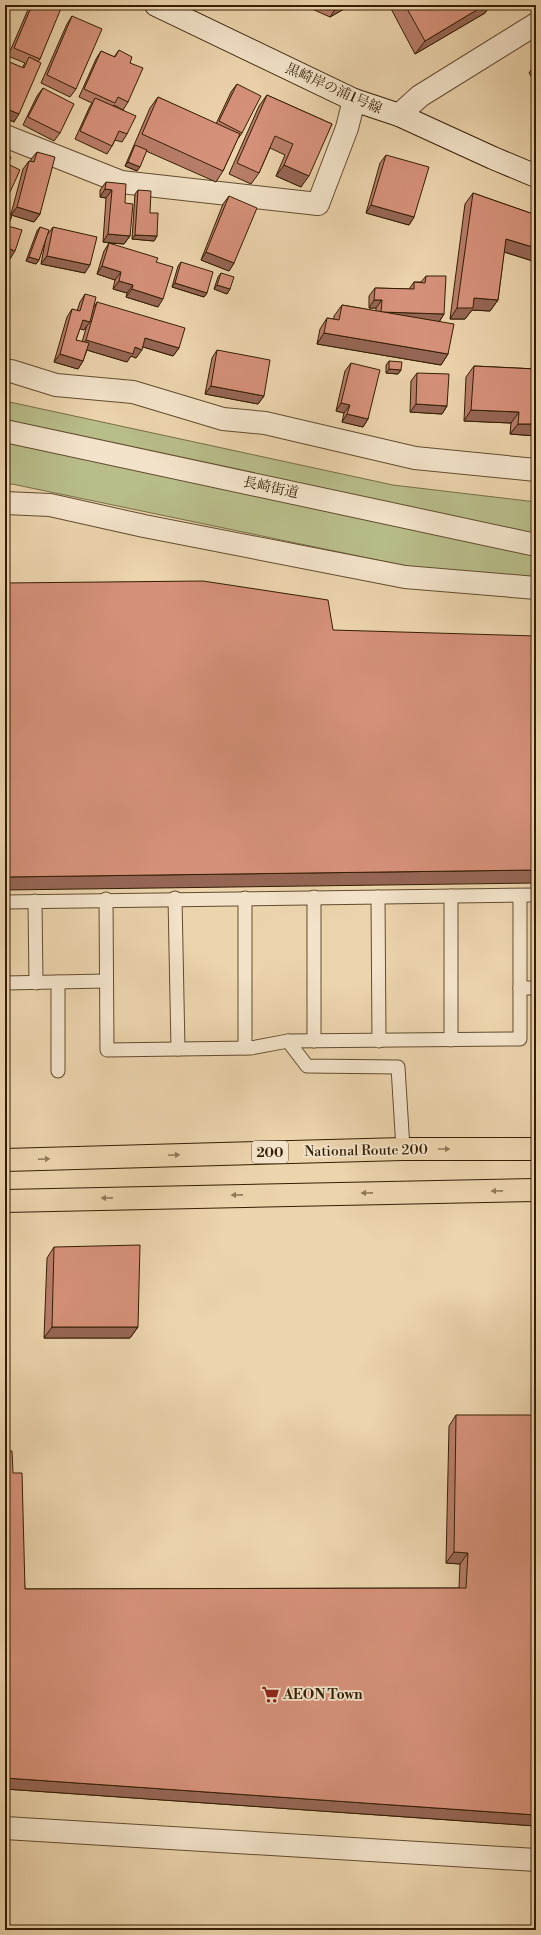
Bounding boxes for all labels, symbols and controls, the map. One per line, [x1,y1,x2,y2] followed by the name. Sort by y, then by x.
[282,60,385,118] street label: 黒崎岸の浦1号線
[242,473,300,503] street label: 長崎街道
[252,1141,288,1163] road number: 200
[304,1141,428,1161] street label: National Route 200
[438,1146,451,1152] one-way arrow
[168,1152,181,1158] one-way arrow
[38,1156,51,1162] one-way arrow
[491,1187,503,1194] one-way arrow
[361,1189,373,1196] one-way arrow
[231,1192,243,1199] one-way arrow
[100,1195,113,1201] one-way arrow
[260,1684,280,1704] supermarket icon: AEON Town
[282,1686,363,1704] place label: AEON Town

